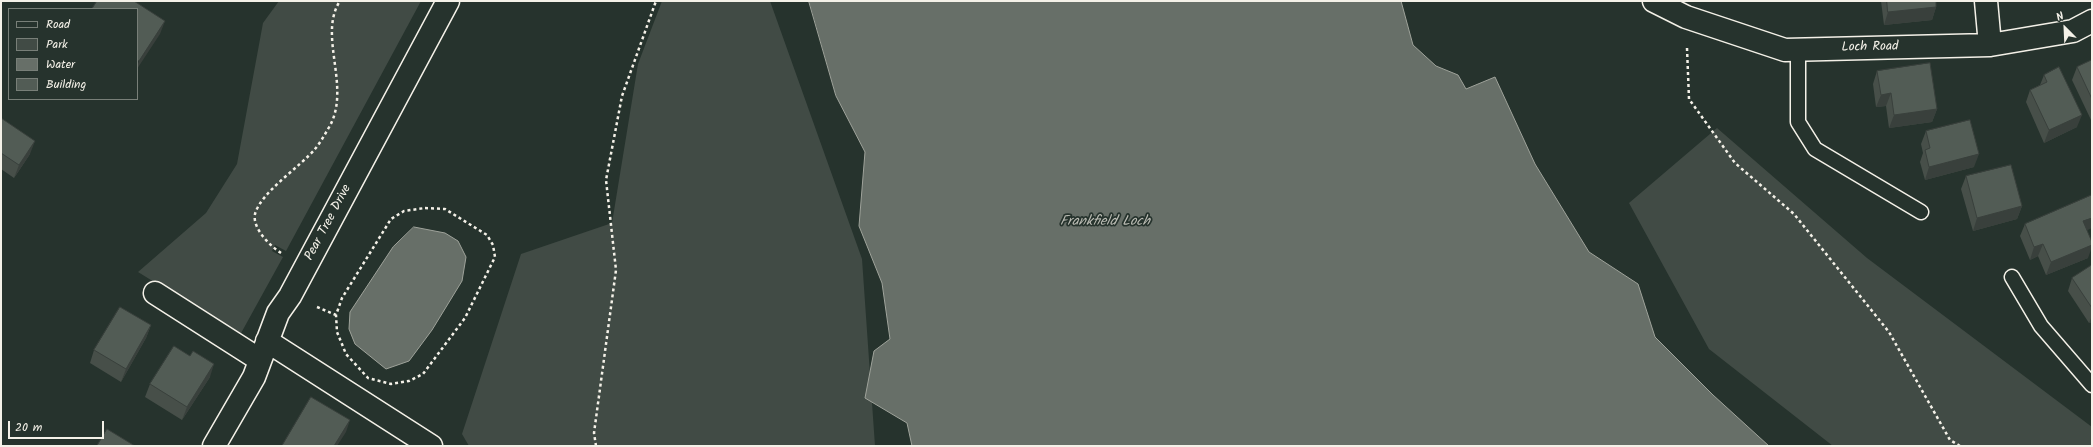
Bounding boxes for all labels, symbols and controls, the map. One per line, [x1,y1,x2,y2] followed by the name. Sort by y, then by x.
[2053,7,2067,27] text: N
[8,8,138,100] legend
[2045,8,2085,48] north arrow
[46,15,70,34] text: Road
[46,35,68,54] text: Park
[1841,40,1899,56] street label: Loch Road
[46,55,75,74] text: Water
[46,75,86,94] text: Building
[302,182,356,264] street label: Pear Tree Drive
[1060,215,1150,231] water label: Frankfield Loch
[10,413,106,439] scale bar
[15,418,42,437] text: 20 m

